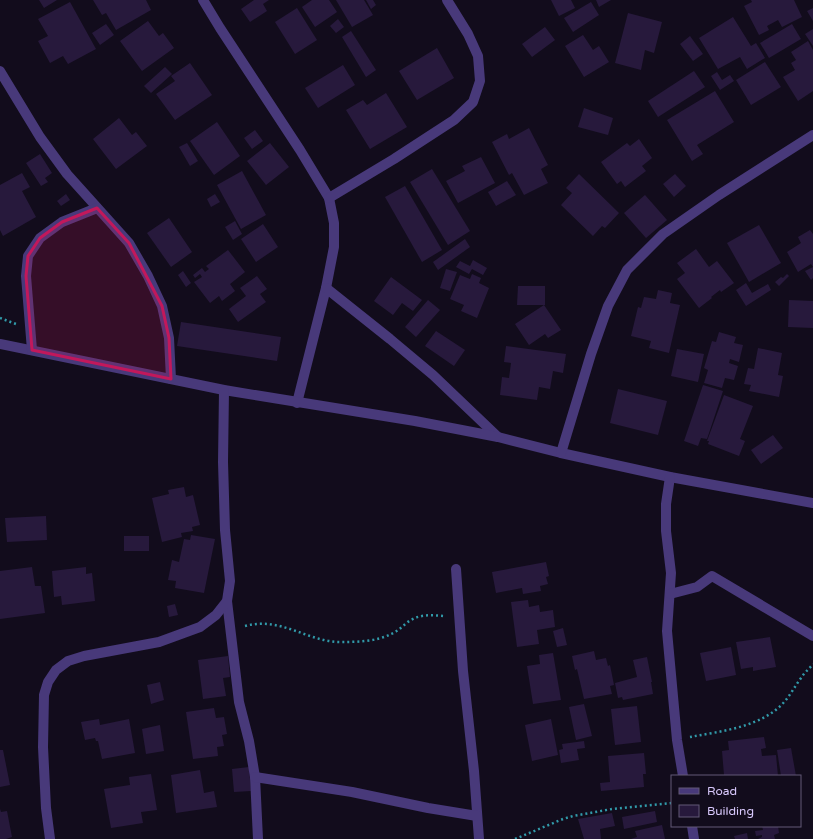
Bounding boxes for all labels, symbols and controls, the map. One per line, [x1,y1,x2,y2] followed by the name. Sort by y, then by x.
[671,775,801,827] legend
[707,784,737,798] text: Road
[707,804,754,818] text: Building

